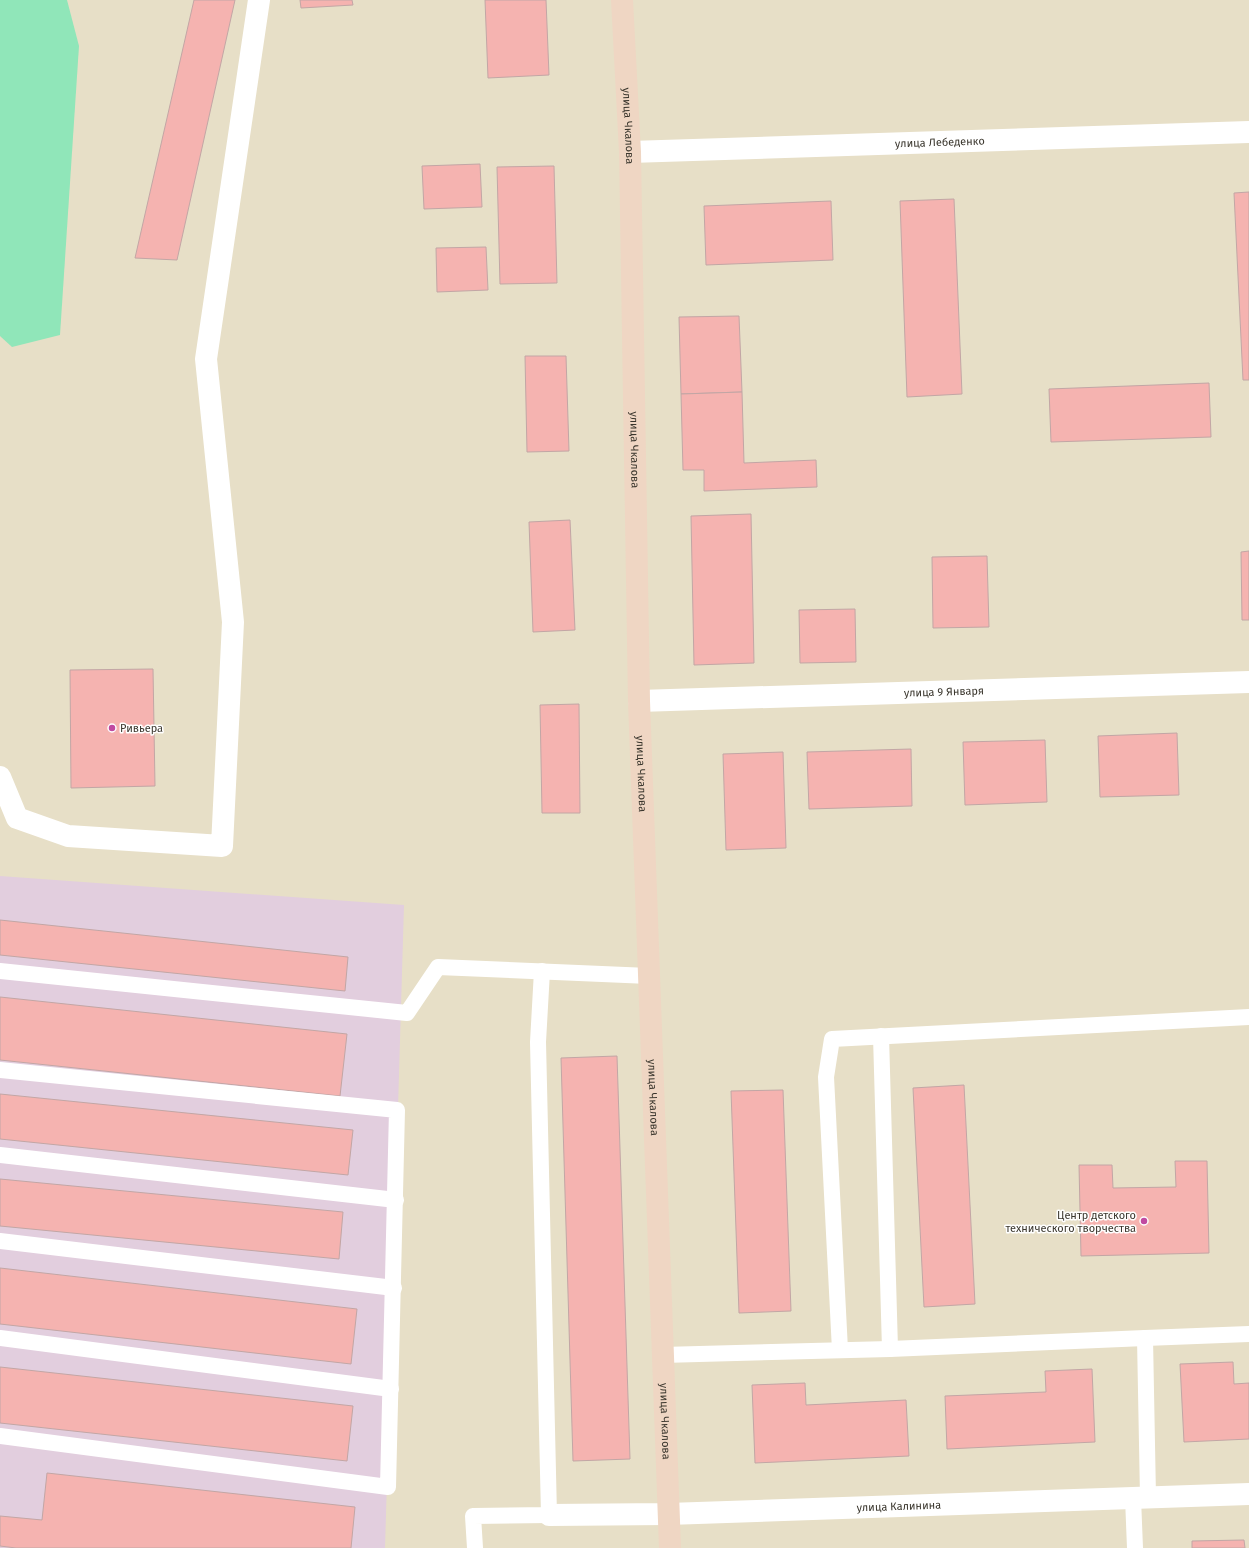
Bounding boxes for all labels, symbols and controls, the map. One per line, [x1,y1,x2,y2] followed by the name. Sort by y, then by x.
[620,87,637,164] street label: улица Чкалова
[895,134,985,150] street label: улица Лебеденко
[628,411,642,488] street label: улица Чкалова
[904,684,984,699] street label: улица 9 Января
[120,722,163,735] place label: Ривьера
[107,723,117,733] marker: Ривьера
[634,735,650,812] street label: улица Чкалова
[646,1059,661,1136] street label: улица Чкалова
[1005,1209,1136,1235] place label: Центр детского технического творчества
[1139,1216,1149,1226] marker: Центр детского технического творчества
[657,1383,673,1460] street label: улица Чкалова
[856,1498,941,1514] street label: улица Калинина

